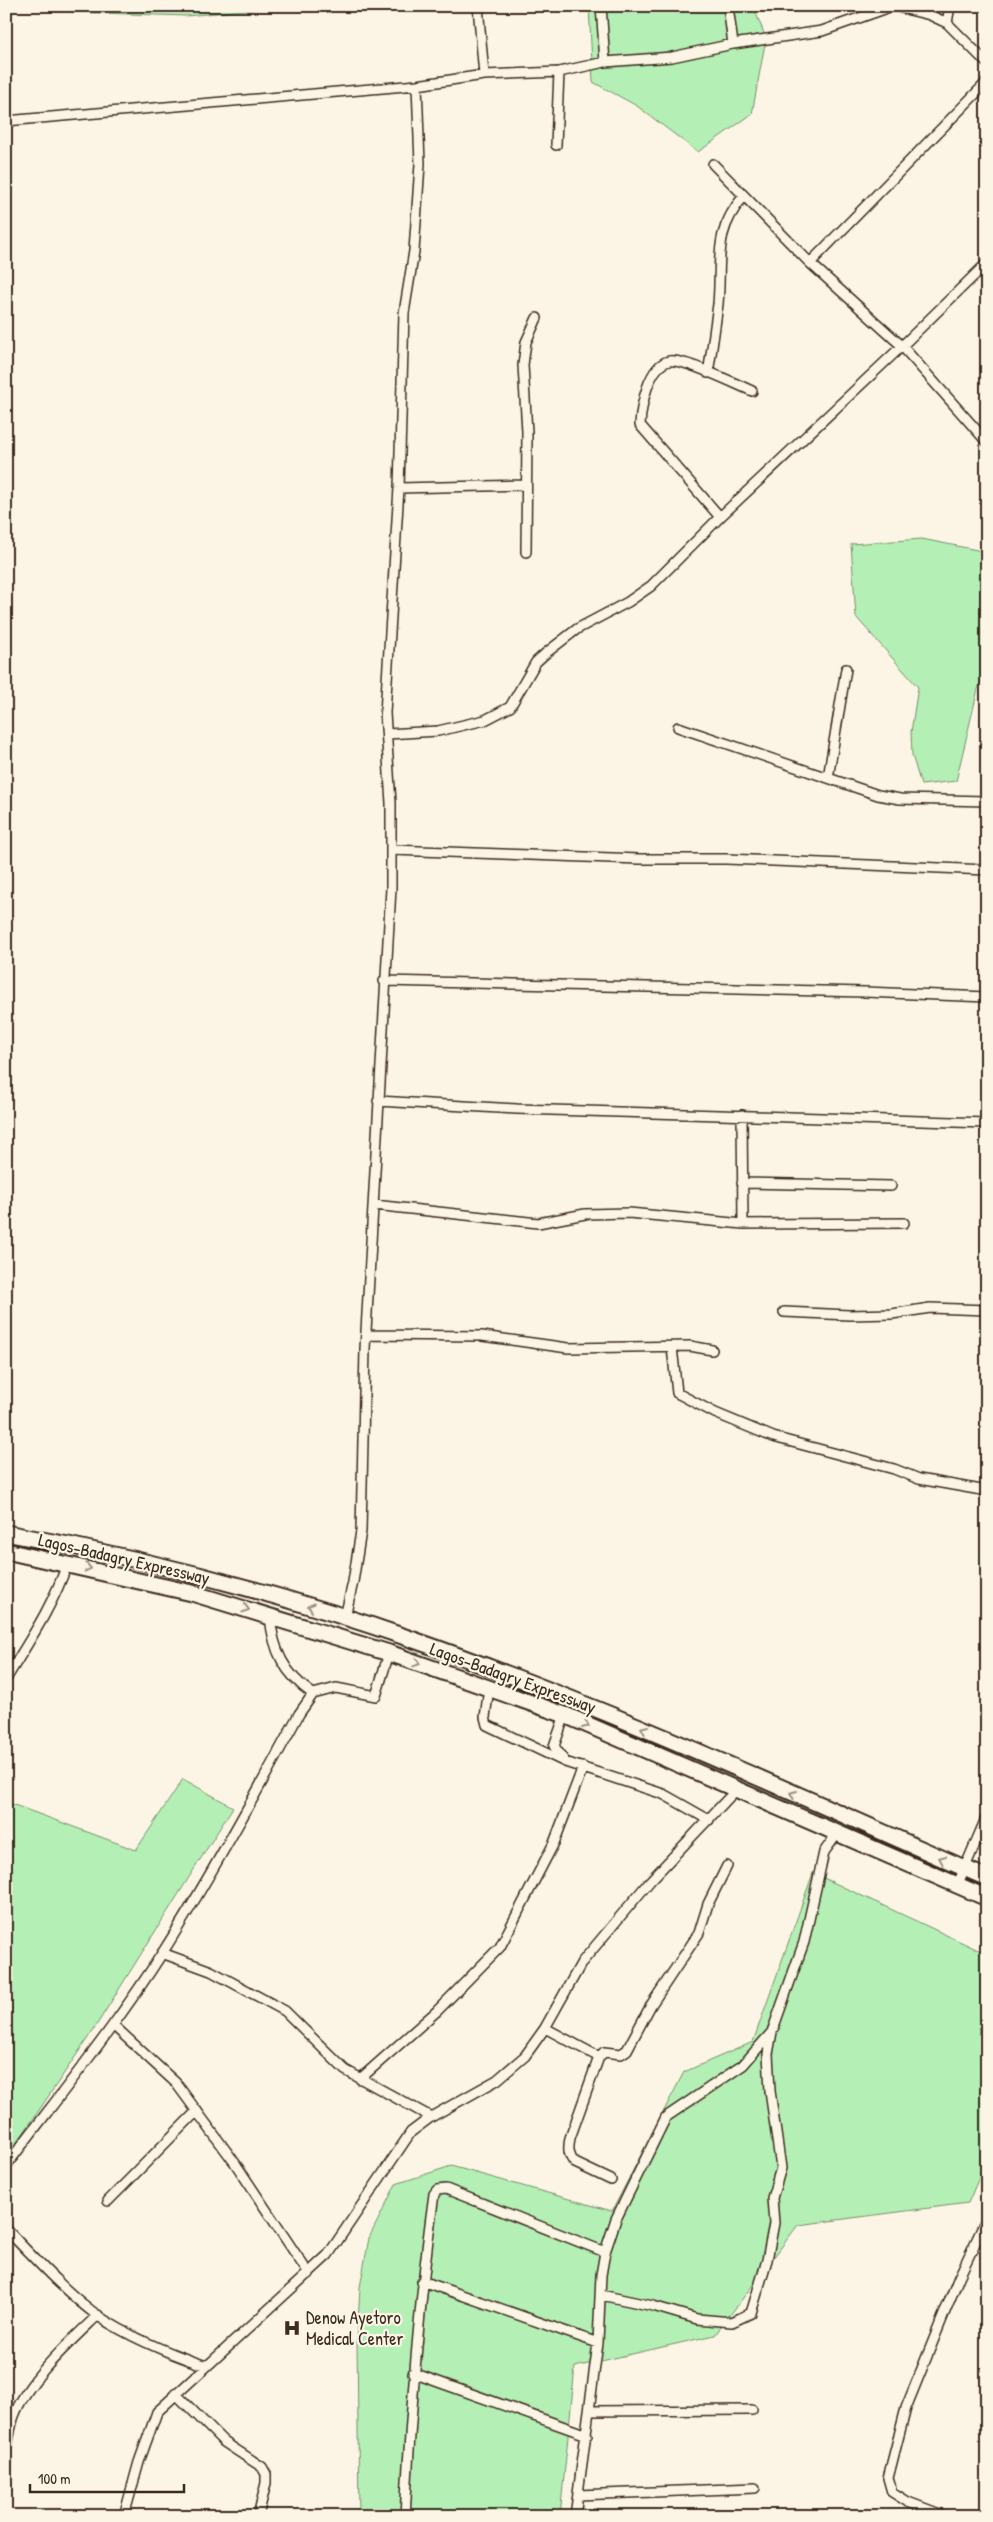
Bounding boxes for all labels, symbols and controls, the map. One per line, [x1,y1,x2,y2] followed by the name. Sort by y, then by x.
[36,1527,212,1590] street label: Lagos-Badagry Expressway
[84,1562,93,1573] one-way arrow
[307,1602,316,1612] one-way arrow
[241,1603,249,1613] one-way arrow
[427,1636,600,1719] street label: Lagos-Badagry Expressway
[413,1657,421,1667] one-way arrow
[581,1718,590,1729] one-way arrow
[640,1725,649,1736] one-way arrow
[789,1789,798,1800] one-way arrow
[938,1854,947,1865] one-way arrow
[306,2305,403,2351] place label: Denow Ayetoro Medical Center
[282,2318,302,2338] hospital icon: Denow Ayetoro Medical Center
[30,2462,184,2494] scale bar
[38,2468,71,2489] text: 100 m

